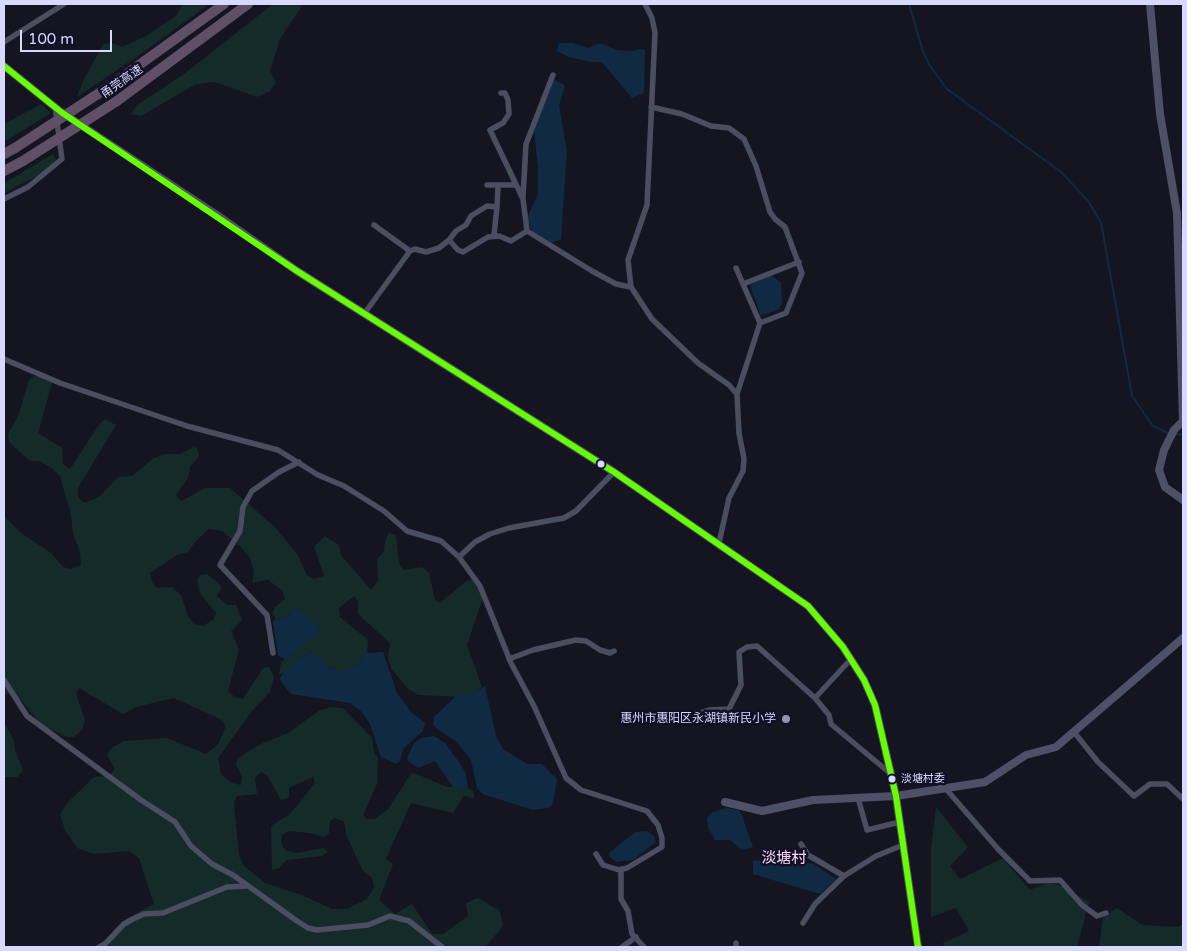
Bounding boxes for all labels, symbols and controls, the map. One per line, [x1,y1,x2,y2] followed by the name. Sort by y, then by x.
[22,20,115,52] scale bar
[28,30,74,48] text: 100 m
[98,62,146,102] street label: 甬莞高速
[596,459,606,469] unlabelled marker
[620,712,776,726] place label: 惠州市惠阳区永湖镇新民小学
[780,713,792,725] marker: 惠州市惠阳区永湖镇新民小学
[901,772,945,786] place label: 淡塘村委
[887,774,897,784] marker: 淡塘村委
[762,850,806,868] district label: 淡塘村

